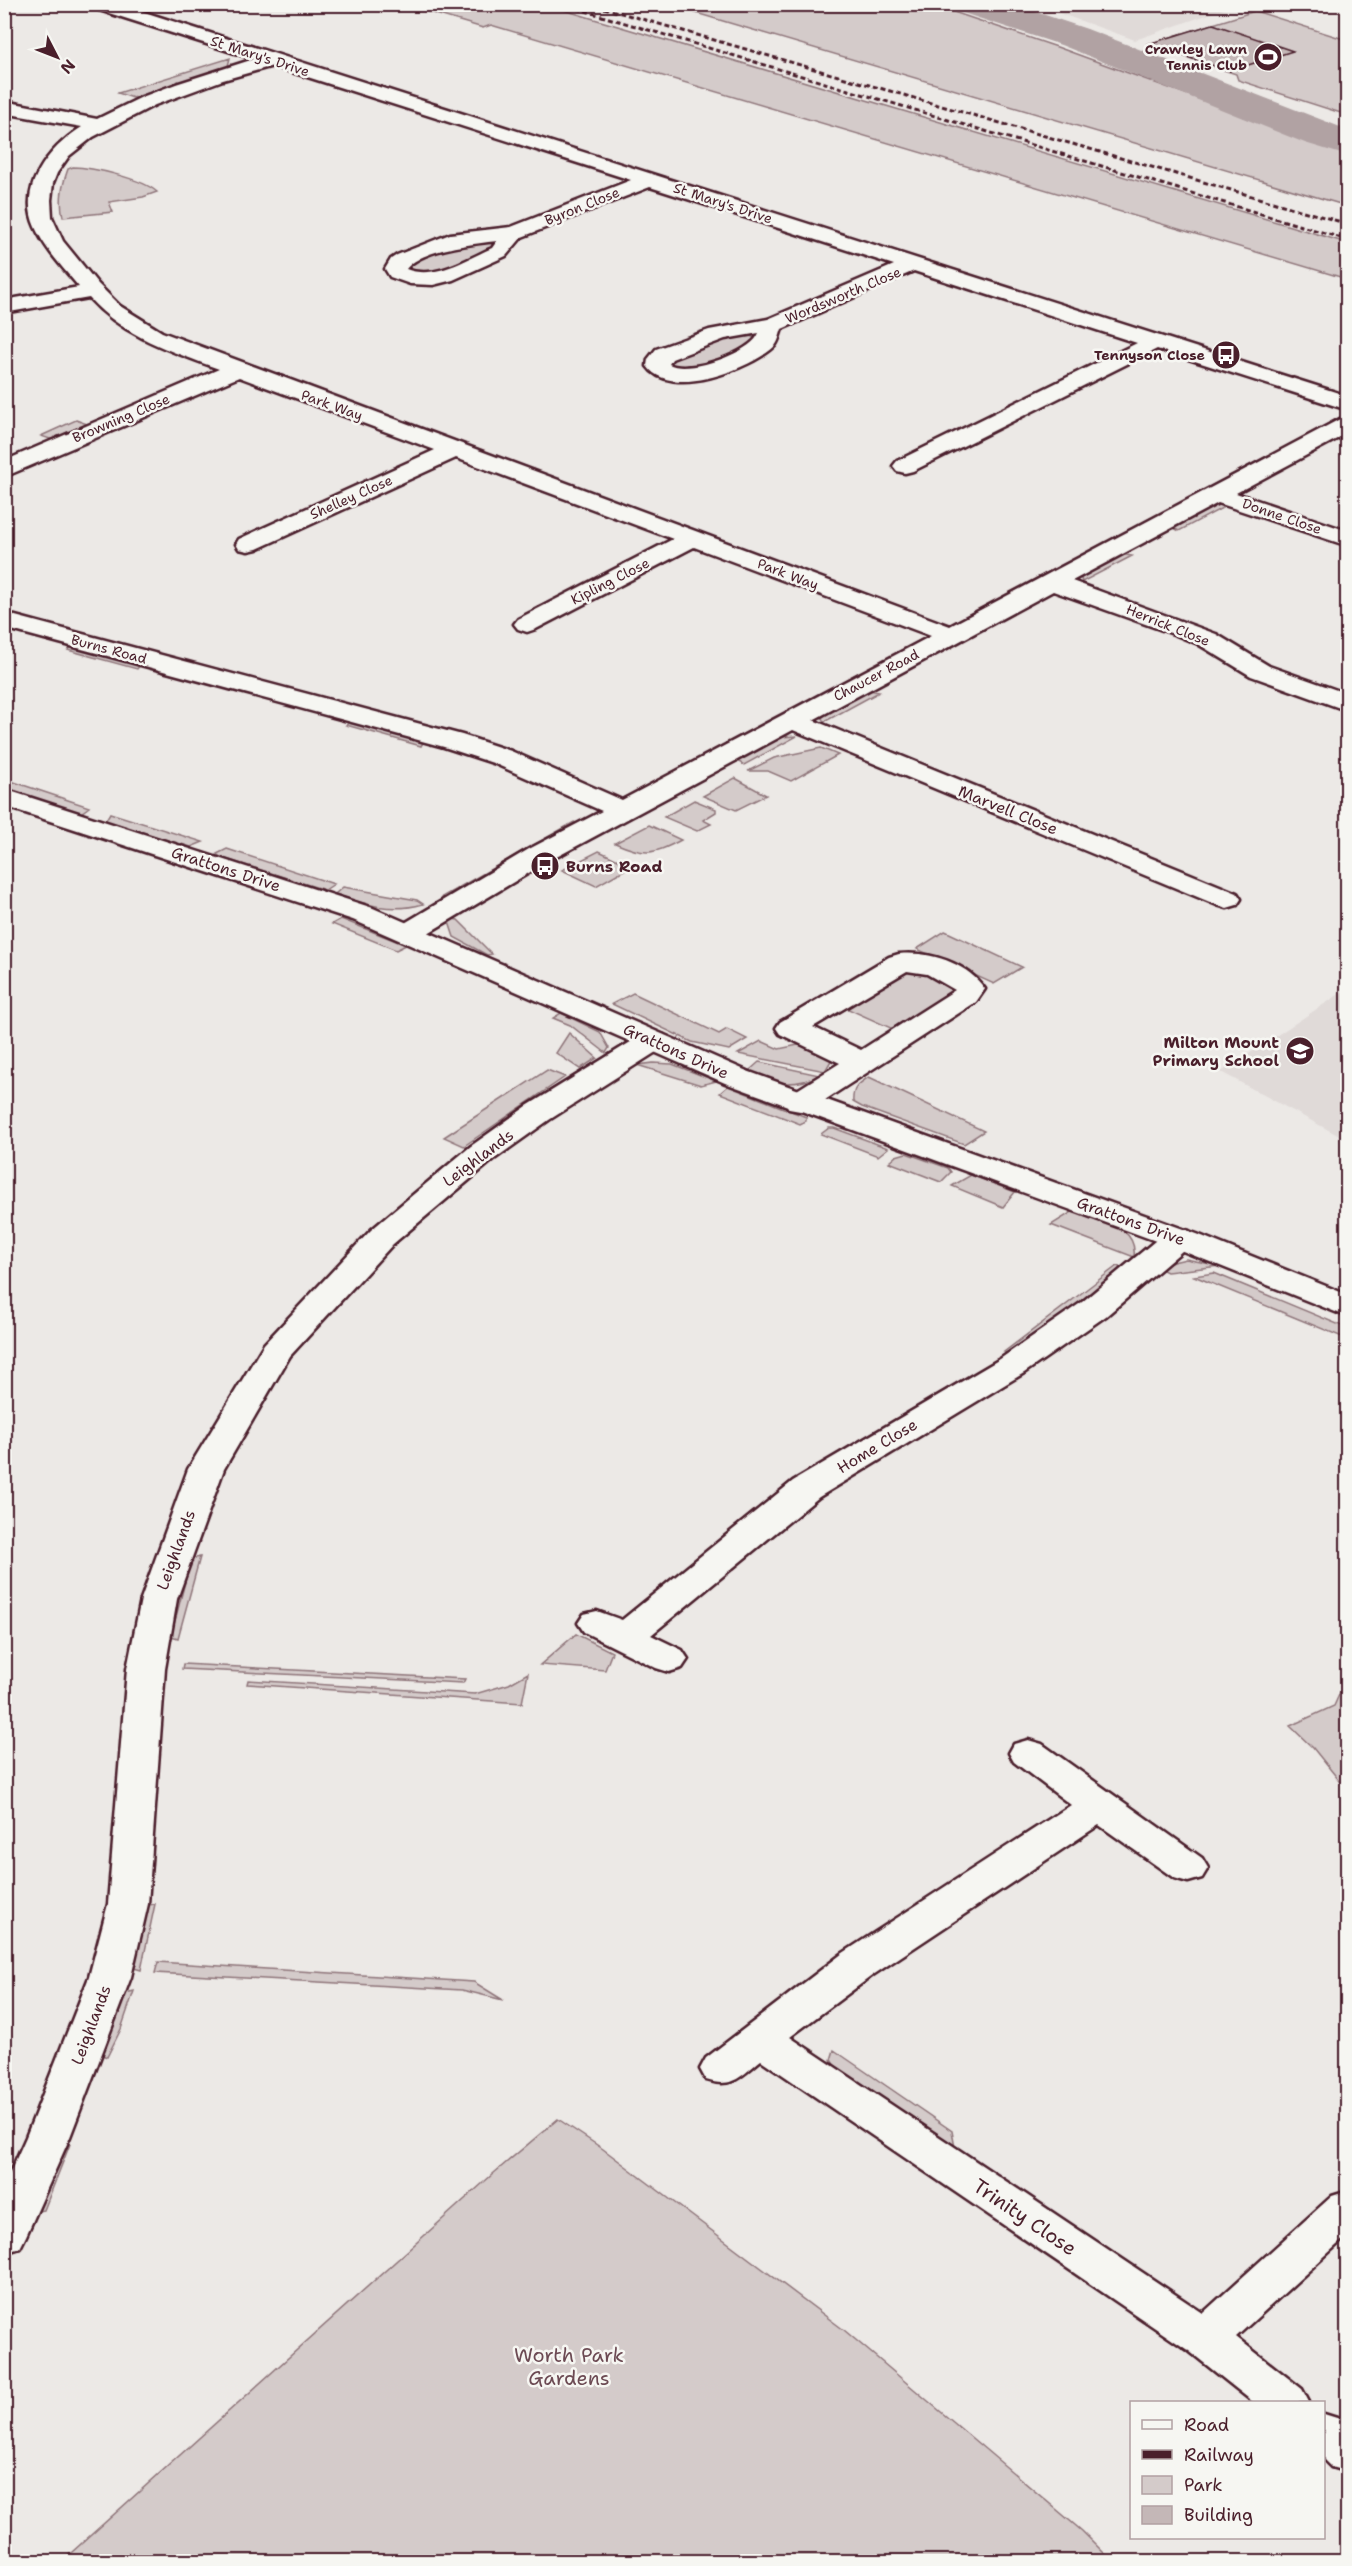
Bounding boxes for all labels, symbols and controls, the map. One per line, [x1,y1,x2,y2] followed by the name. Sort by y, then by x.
[27,27,87,87] north arrow
[208,32,312,80] street label: St Mary's Drive
[1145,40,1247,74] place label: Crawley Lawn Tennis Club
[1252,41,1284,73] sports icon: Crawley Lawn Tennis Club
[56,55,80,78] text: N
[671,179,775,227] street label: St Mary's Drive
[542,183,622,229] street label: Byron Close
[782,262,904,328] street label: Wordsworth Close
[1210,339,1242,371] bus stop icon: Tennyson Close
[1094,346,1205,364] place label: Tennyson Close
[299,386,365,424] street label: Park Way
[70,389,172,447] street label: Browning Close
[307,471,395,523] street label: Shelley Close
[1240,494,1324,538] street label: Donne Close
[568,553,652,608] street label: Kipling Close
[755,554,821,594] street label: Park Way
[1123,600,1213,650] street label: Herrick Close
[69,630,149,668] street label: Burns Road
[830,645,922,705] street label: Chaucer Road
[955,781,1061,839] street label: Marvell Close
[169,841,283,897] street label: Grattons Drive
[529,850,561,882] bus stop icon: Burns Road
[566,856,662,877] place label: Burns Road
[620,1018,732,1084] street label: Grattons Drive
[1152,1032,1279,1071] place label: Milton Mount Primary School
[1284,1035,1316,1067] school or university icon: Milton Mount Primary School
[438,1124,518,1192] street label: Leighlands
[1074,1192,1188,1250] street label: Grattons Drive
[833,1414,921,1478] street label: Home Close
[152,1507,200,1593] street label: Leighlands
[66,1982,116,2068] street label: Leighlands
[968,2173,1082,2261] street label: Trinity Close
[514,2342,624,2391] park label: Worth Park Gardens
[1130,2401,1325,2539] legend
[1184,2413,1229,2437] text: Road
[1184,2443,1254,2467] text: Railway
[1184,2473,1223,2497] text: Park
[1184,2503,1253,2527] text: Building

